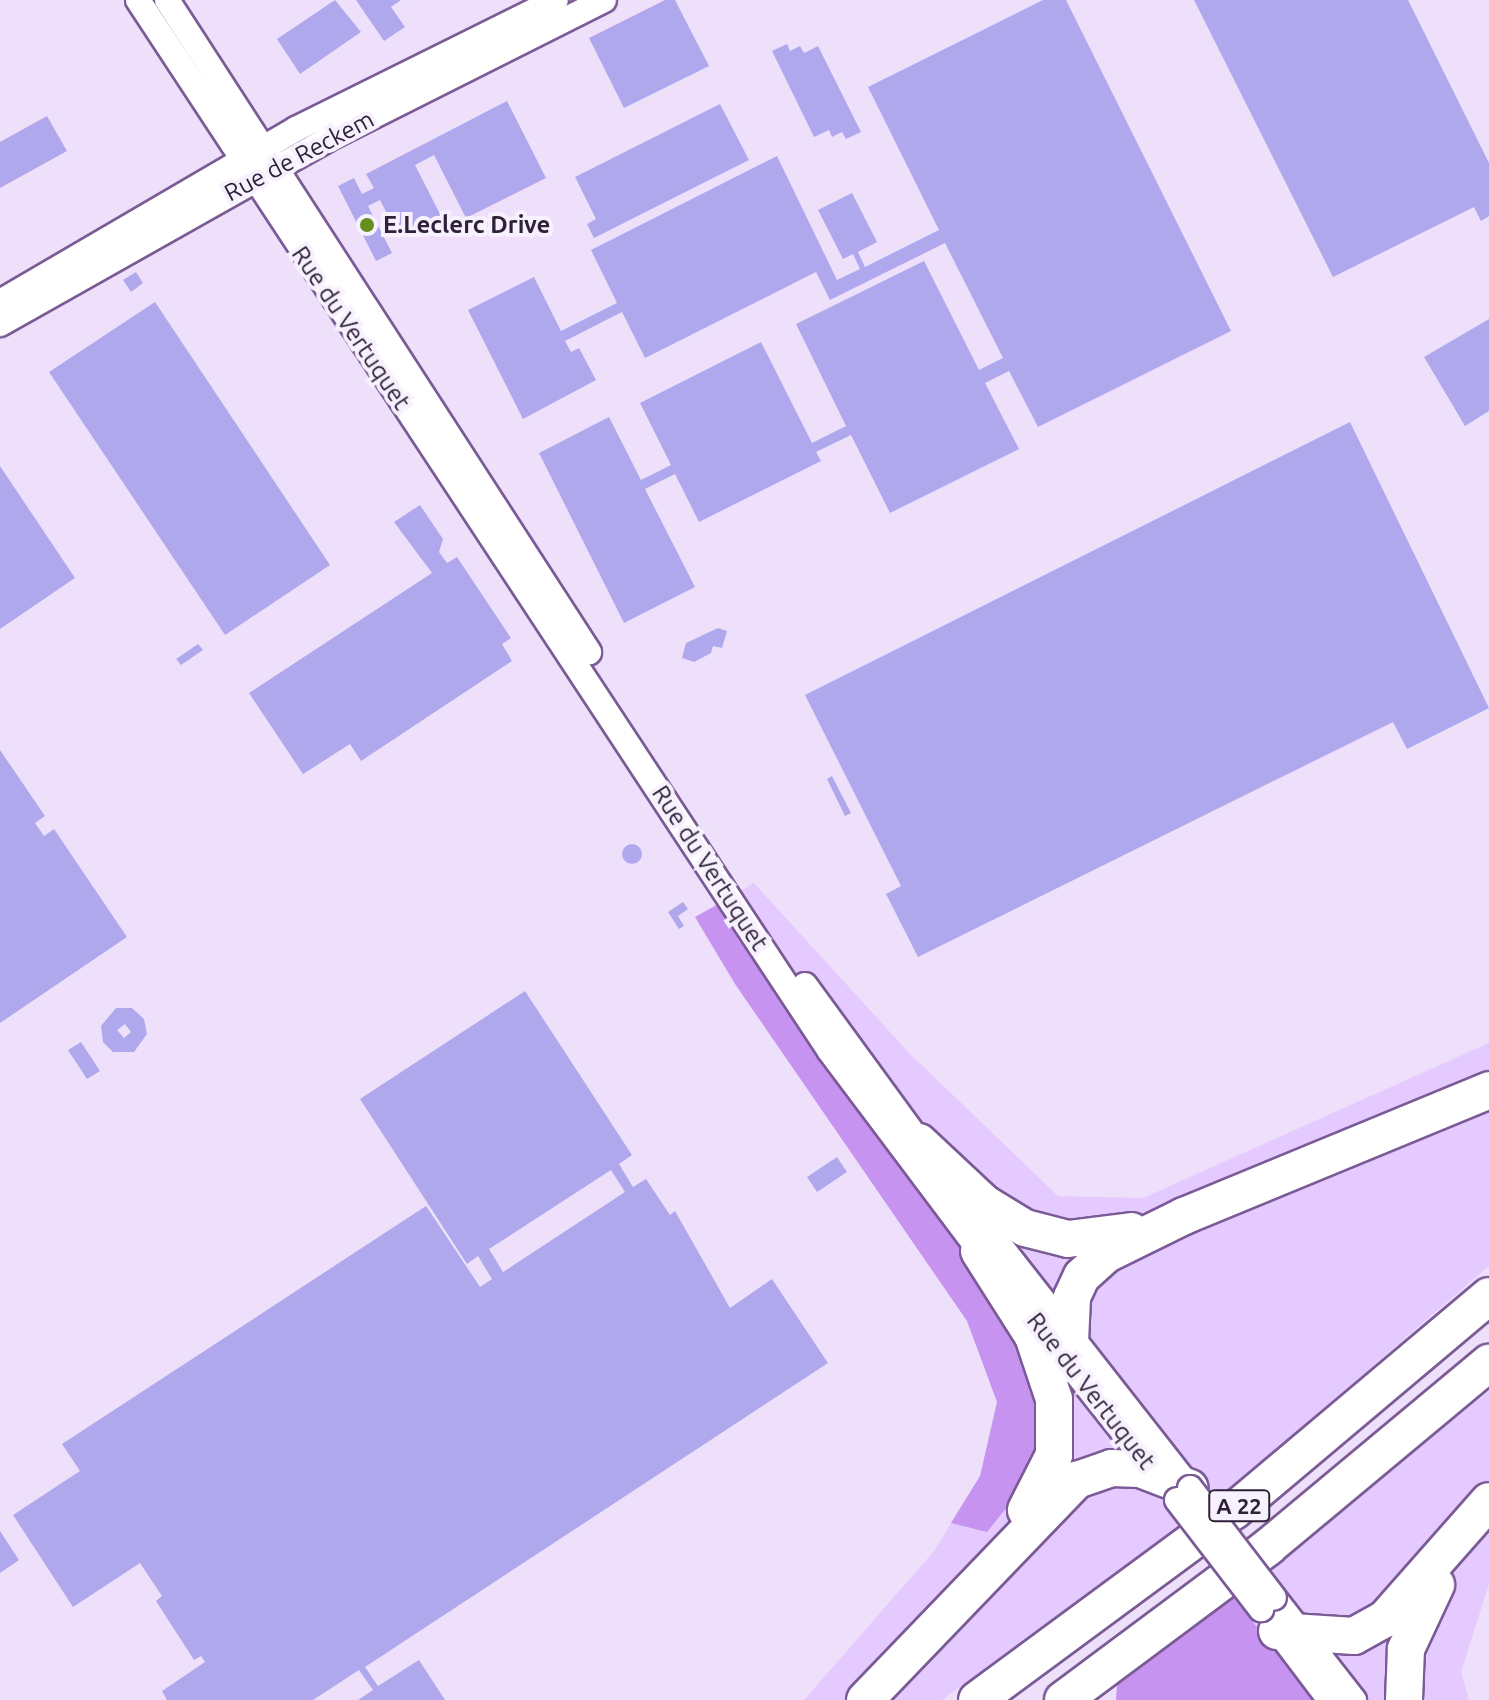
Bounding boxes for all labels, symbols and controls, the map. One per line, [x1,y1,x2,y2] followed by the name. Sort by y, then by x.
[219,105,379,207] street label: Rue de Reckem
[383,211,550,239] place label: E.Leclerc Drive
[358,216,376,234] marker: E.Leclerc Drive
[286,241,416,415] street label: Rue du Vertuquet
[646,780,774,956] street label: Rue du Vertuquet
[1021,1307,1161,1475] street label: Rue du Vertuquet
[1207,1488,1271,1524] road number: A 22

